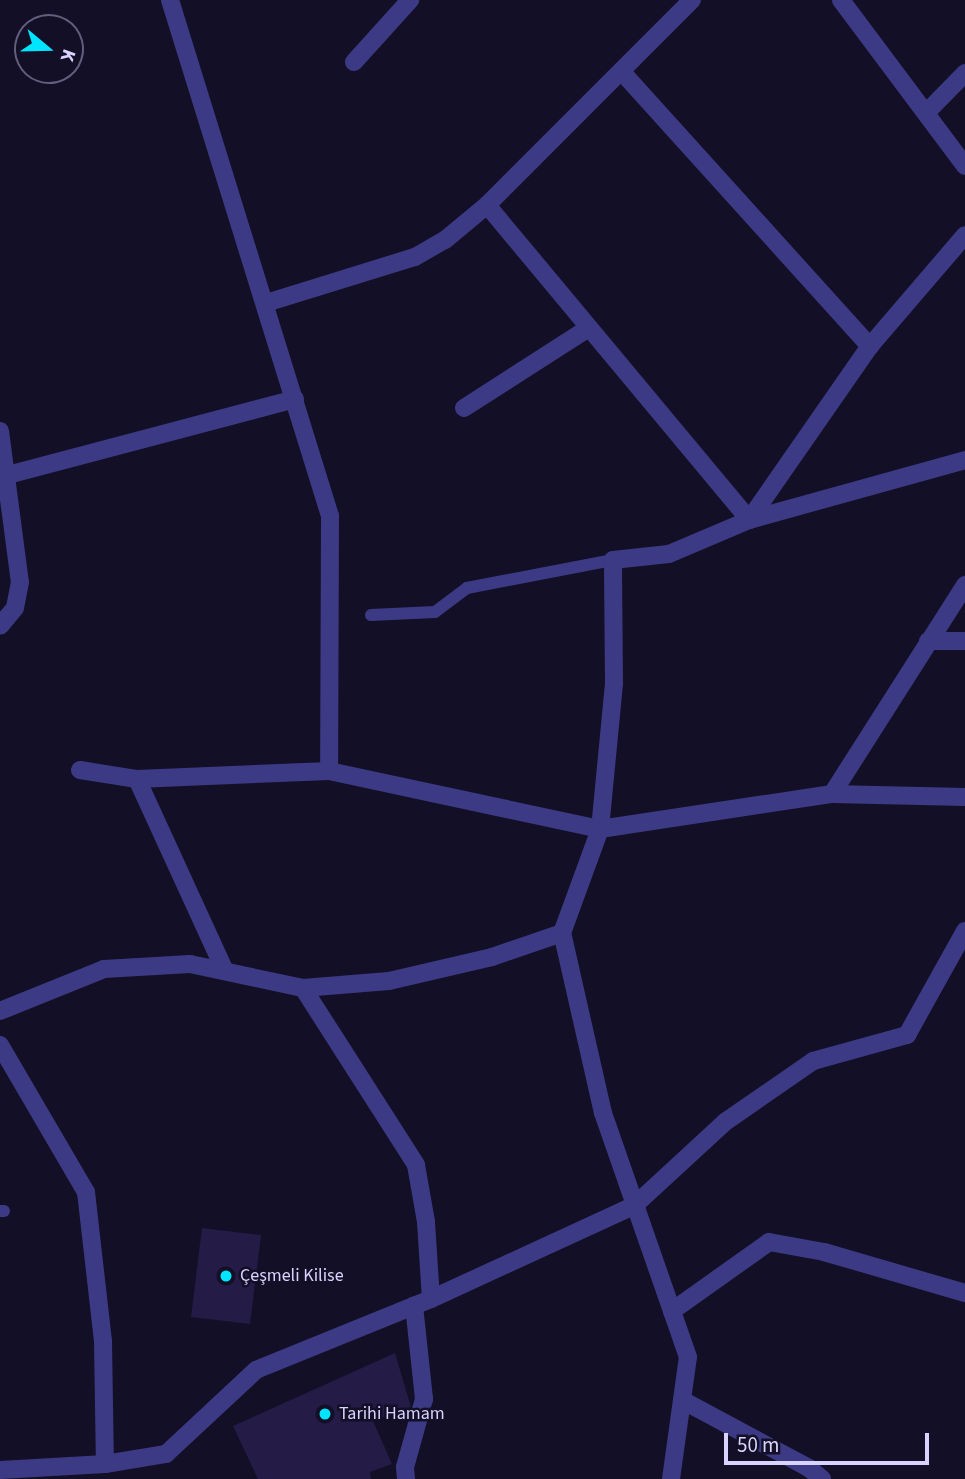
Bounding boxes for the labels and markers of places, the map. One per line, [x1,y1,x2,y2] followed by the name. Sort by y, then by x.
[240,1265,344,1287] place label: Çeşmeli Kilise
[218,1268,234,1284] marker: Çeşmeli Kilise
[339,1403,445,1425] place label: Tarihi Hamam
[317,1406,333,1422] marker: Tarihi Hamam

